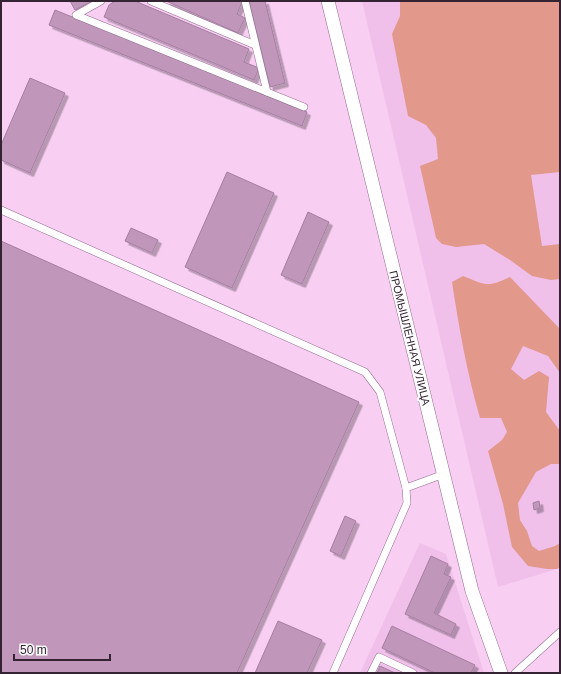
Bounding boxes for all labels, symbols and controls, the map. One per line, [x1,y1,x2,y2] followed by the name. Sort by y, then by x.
[387,269,433,407] street label: ПРОМЫШЛЕННАЯ УЛИЦА
[14,636,110,662] scale bar
[20,643,47,657] text: 50 m

